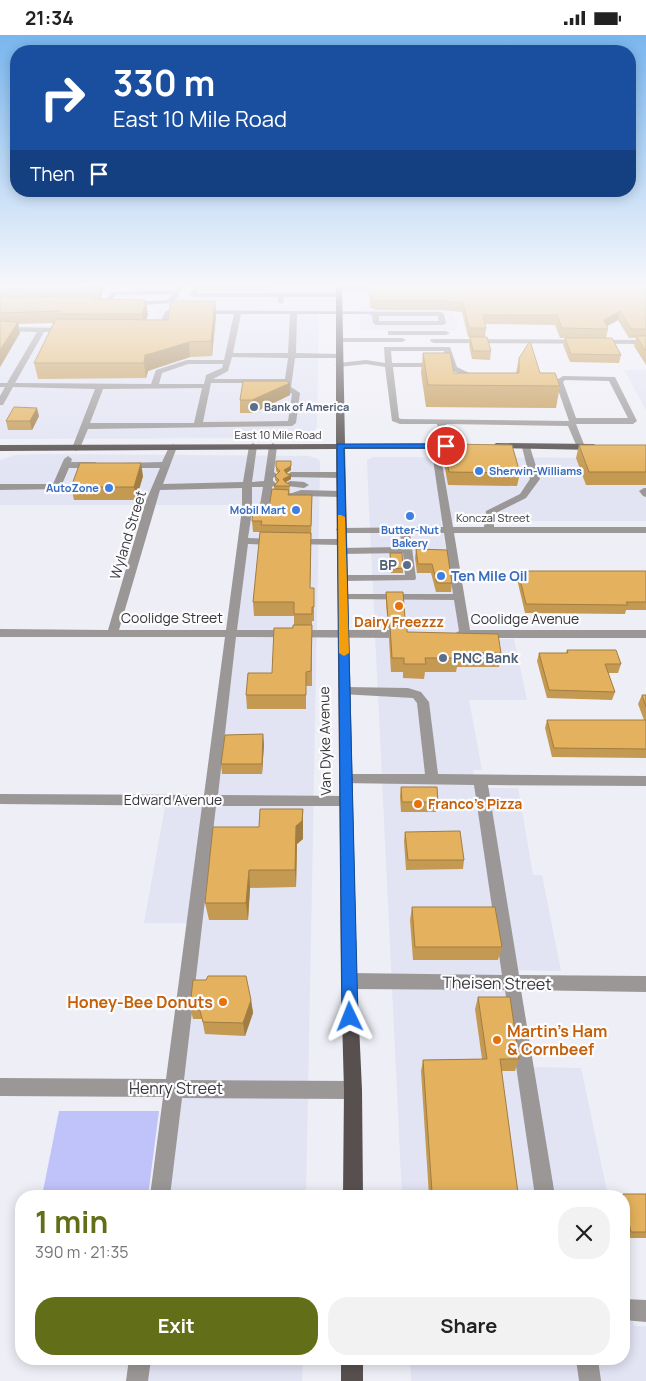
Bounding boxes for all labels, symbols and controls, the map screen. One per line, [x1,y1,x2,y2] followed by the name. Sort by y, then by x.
[25,5,74,31] text: 21:34
[113,59,215,107] text: 330 m
[30,65,95,130] icon: right
[113,104,287,134] text: East 10 Mile Road
[85,160,113,188] icon: arrive
[30,161,75,187] text: Then
[264,399,349,414] place label: Bank of America
[248,401,260,413] marker: Bank of America
[425,425,467,467] pin
[234,427,322,442] street label: East 10 Mile Road
[432,432,460,460] icon: arrive
[489,463,582,478] place label: Sherwin-Williams
[473,465,485,477] marker: Sherwin-Williams
[46,480,99,495] place label: AutoZone
[103,482,115,494] marker: AutoZone
[105,488,150,582] street label: Wyland Street
[230,502,286,517] place label: Mobil Mart
[290,504,302,516] marker: Mobil Mart
[404,510,416,522] marker: Butter-Nut Bakery
[456,510,530,525] street label: Konczal Street
[381,522,439,550] place label: Butter-Nut Bakery
[379,555,397,574] place label: BP
[401,559,413,571] marker: BP
[451,566,528,585] place label: Ten Mile Oil
[435,570,447,582] marker: Ten Mile Oil
[393,600,405,612] marker: Dairy Freezzz
[121,608,223,627] street label: Coolidge Street
[471,609,579,628] street label: Coolidge Avenue
[354,612,444,631] place label: Dairy Freezzz
[453,648,519,667] place label: PNC Bank
[437,652,449,664] marker: PNC Bank
[314,686,335,796] street label: Van Dyke Avenue
[124,790,222,809] street label: Edward Avenue
[428,794,522,813] place label: Franco's Pizza
[412,798,424,810] marker: Franco's Pizza
[442,971,552,995] street label: Theisen Street
[323,990,375,1042] position arrow
[67,991,213,1013] place label: Honey-Bee Donuts
[217,996,229,1008] marker: Honey-Bee Donuts
[507,1020,607,1060] place label: Martin's Ham & Cornbeef
[491,1034,503,1046] marker: Martin's Ham & Cornbeef
[129,1077,223,1099] street label: Henry Street
[35,1201,108,1242] text: 1 min
[558,1207,610,1259] button: close
[35,1241,129,1263] text: 390 m · 21:35
[35,1297,318,1355] button: Exit
[328,1297,610,1355] button: Share

